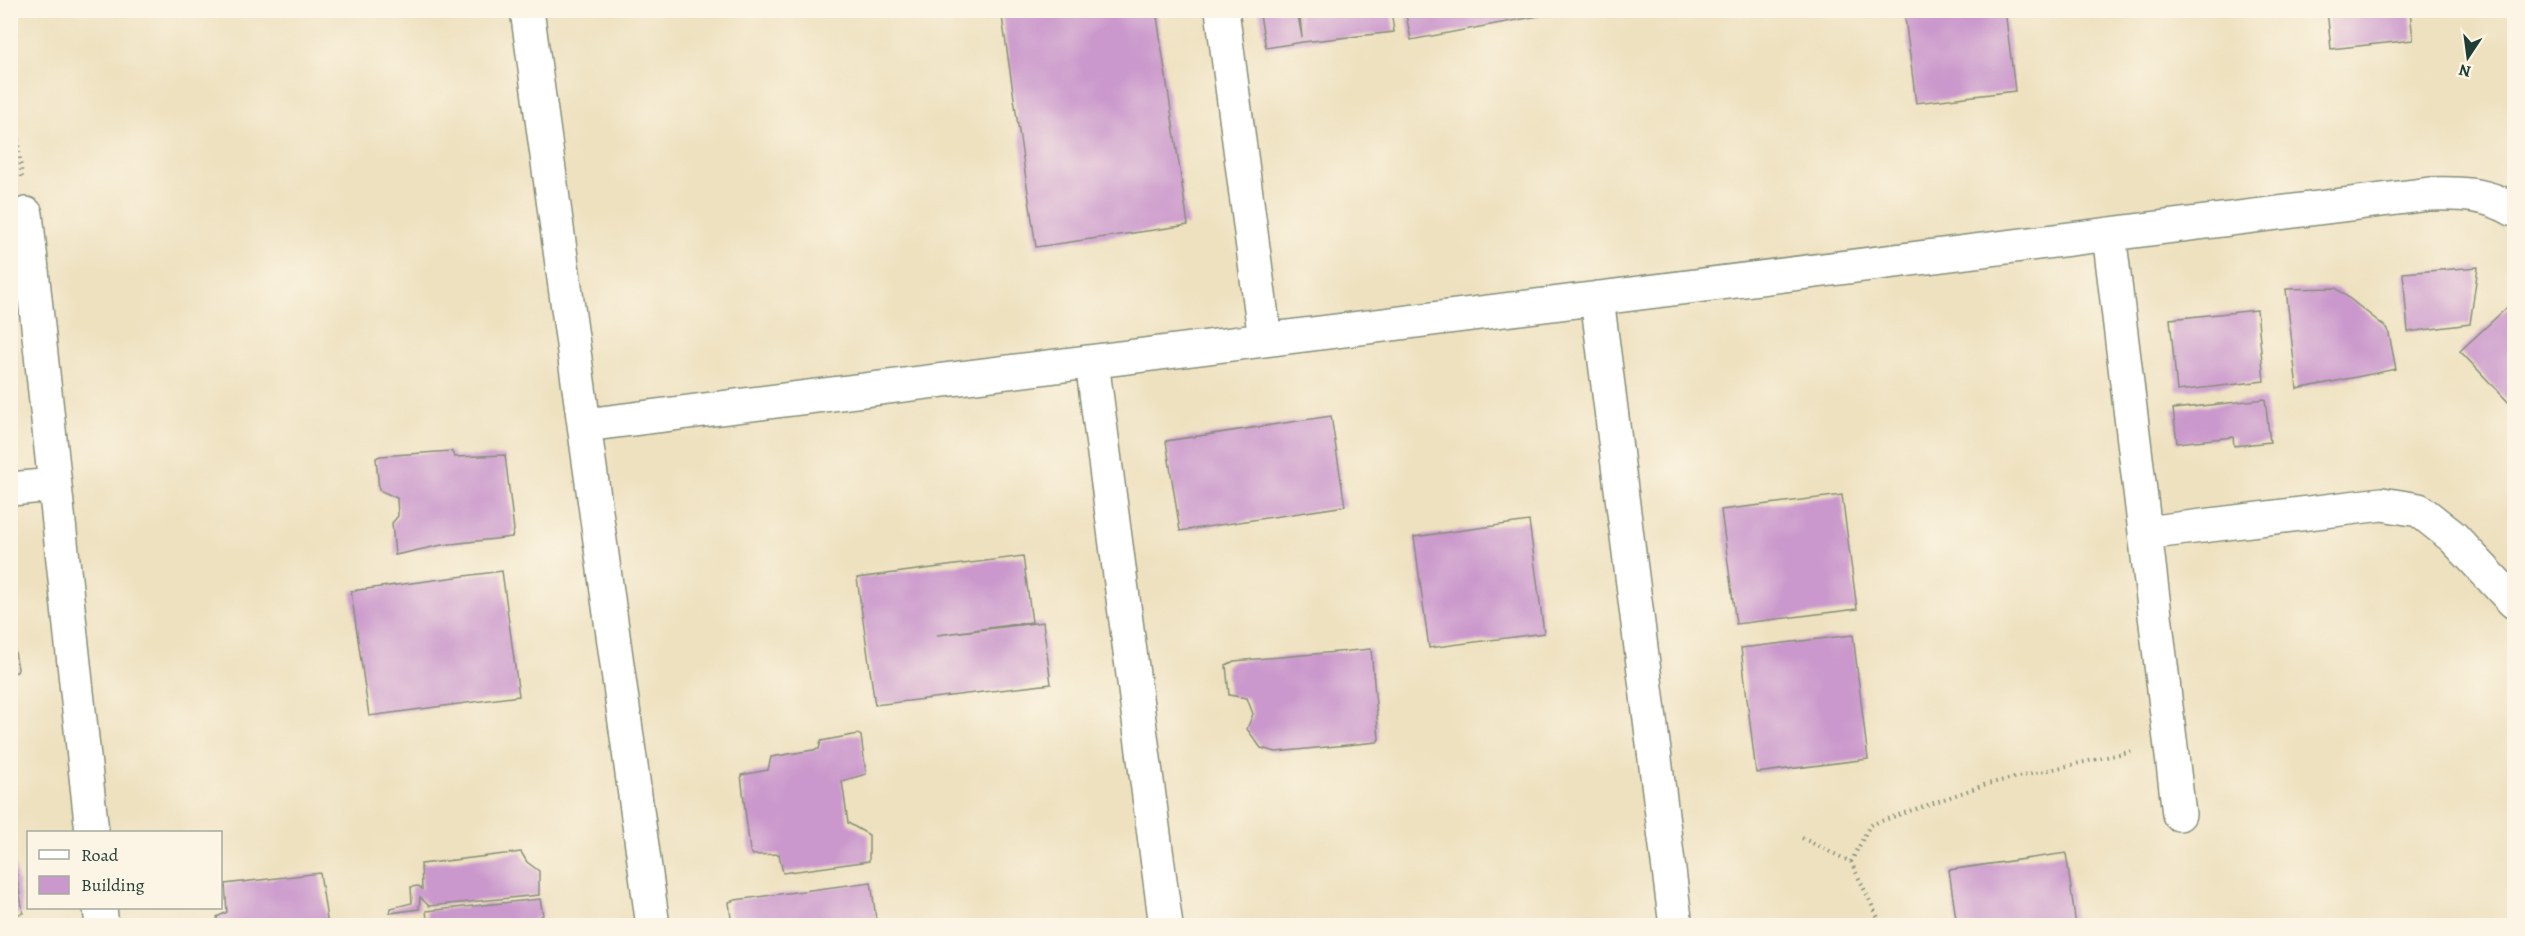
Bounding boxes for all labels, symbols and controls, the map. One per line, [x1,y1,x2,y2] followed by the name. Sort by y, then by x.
[2438,27,2498,87] north arrow
[2456,59,2473,83] text: N
[27,831,222,909] legend
[81,843,119,867] text: Road
[81,873,145,897] text: Building

